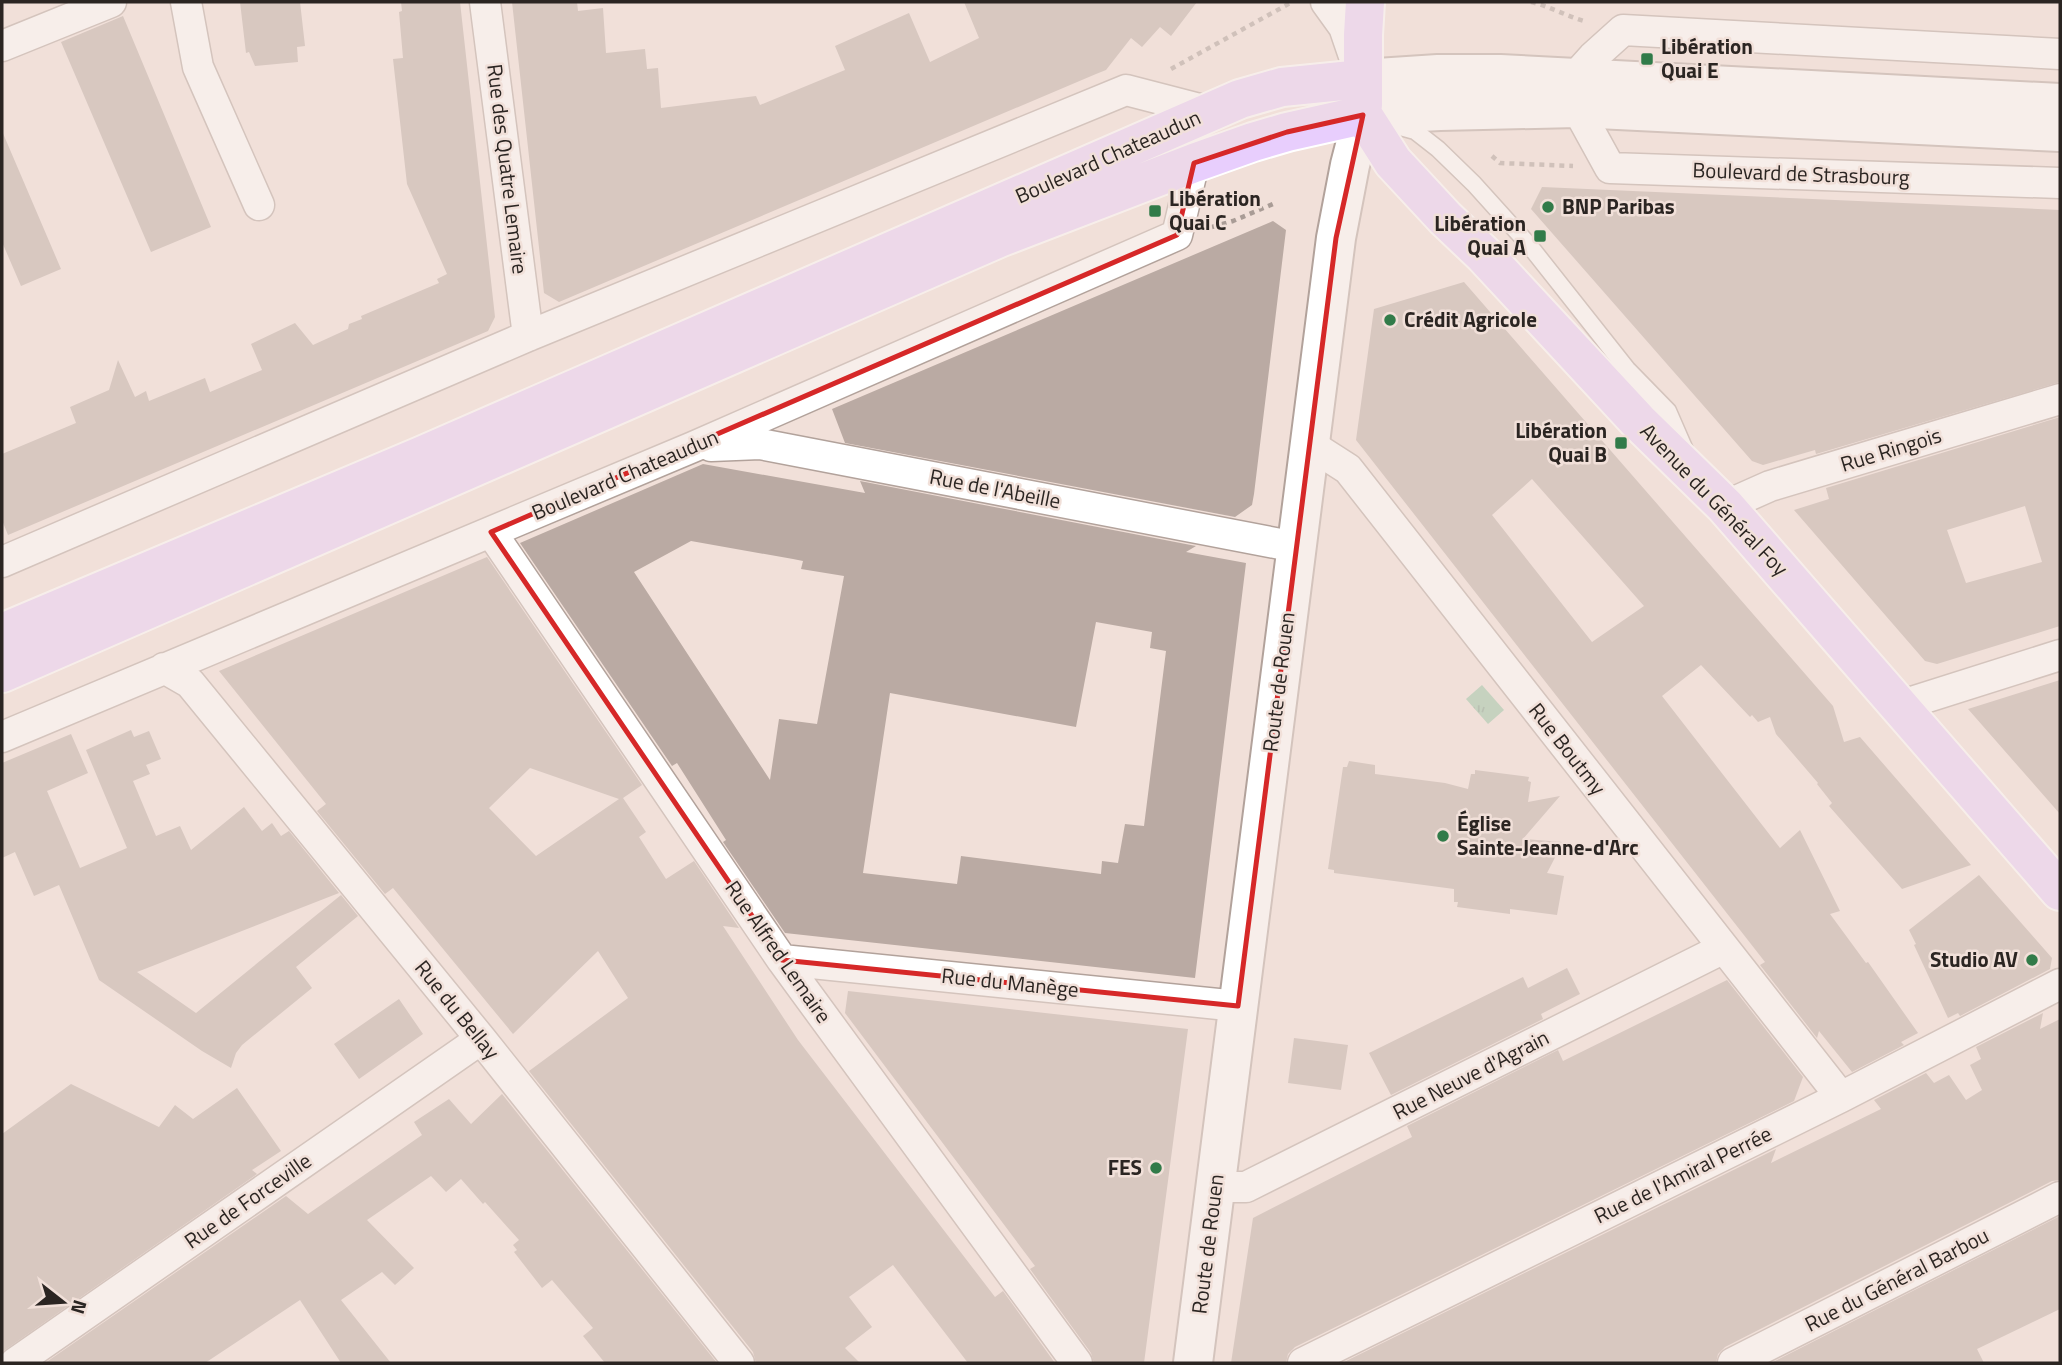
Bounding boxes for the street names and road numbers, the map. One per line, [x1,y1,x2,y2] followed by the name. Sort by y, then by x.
[479,62,537,276] street label: Rue des Quatre Lemaire
[1010,101,1205,211] street label: Boulevard Chateaudun
[1692,153,1910,193] street label: Boulevard de Strasbourg
[1633,416,1796,583] street label: Avenue du Général Foy
[1836,418,1945,480] street label: Rue Ringois
[526,420,723,528] street label: Boulevard Chateaudun
[927,460,1064,516] street label: Rue de l'Abeille
[1254,610,1302,754] street label: Route de Rouen
[1522,695,1614,801] street label: Rue Boutmy
[718,873,840,1029] street label: Rue Alfred Lemaire
[408,953,508,1066] street label: Rue du Bellay
[940,959,1080,1005] street label: Rue du Manège
[1387,1021,1554,1127] street label: Rue Neuve d'Agrain
[1588,1117,1777,1231] street label: Rue de l'Amiral Perrée
[177,1144,318,1256] street label: Rue de Forceville
[1183,1172,1231,1316] street label: Route de Rouen
[1799,1219,1994,1339] street label: Rue du Général Barbou

